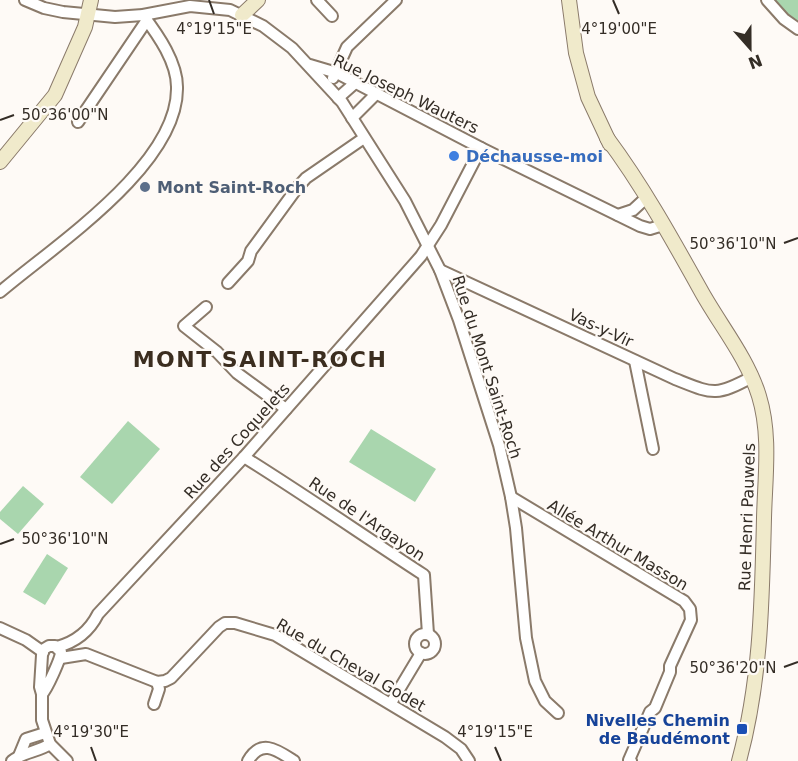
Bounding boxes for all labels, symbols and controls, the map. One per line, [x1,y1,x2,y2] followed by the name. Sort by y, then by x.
[720,18,780,78] north arrow
[176,20,252,38] text: 4°19'15"E
[581,20,657,38] text: 4°19'00"E
[746,50,765,73] text: N
[330,51,482,137] street label: Rue Joseph Wauters
[21,106,109,124] text: 50°36'00"N
[466,147,603,166] place label: Déchausse-moi
[447,149,461,163] marker: Déchausse-moi
[157,178,306,197] place label: Mont Saint-Roch
[138,180,152,194] marker: Mont Saint-Roch
[689,235,777,253] text: 50°36'10"N
[448,273,526,461] street label: Rue du Mont Saint-Roch
[566,305,637,351] street label: Vas-y-Vir
[133,347,387,372] district label: MONT SAINT-ROCH
[180,379,294,503] street label: Rue des Coquelets
[735,443,759,591] street label: Rue Henri Pauwels
[305,473,429,565] street label: Rue de l'Argayon
[544,496,692,594] street label: Allée Arthur Masson
[21,530,109,548] text: 50°36'10"N
[273,614,429,716] street label: Rue du Cheval Godet
[689,659,777,677] text: 50°36'20"N
[585,711,730,748] place label: Nivelles Chemin de Baudémont
[735,722,749,736] marker: Nivelles Chemin de Baudémont
[53,723,129,741] text: 4°19'30"E
[457,723,533,741] text: 4°19'15"E

